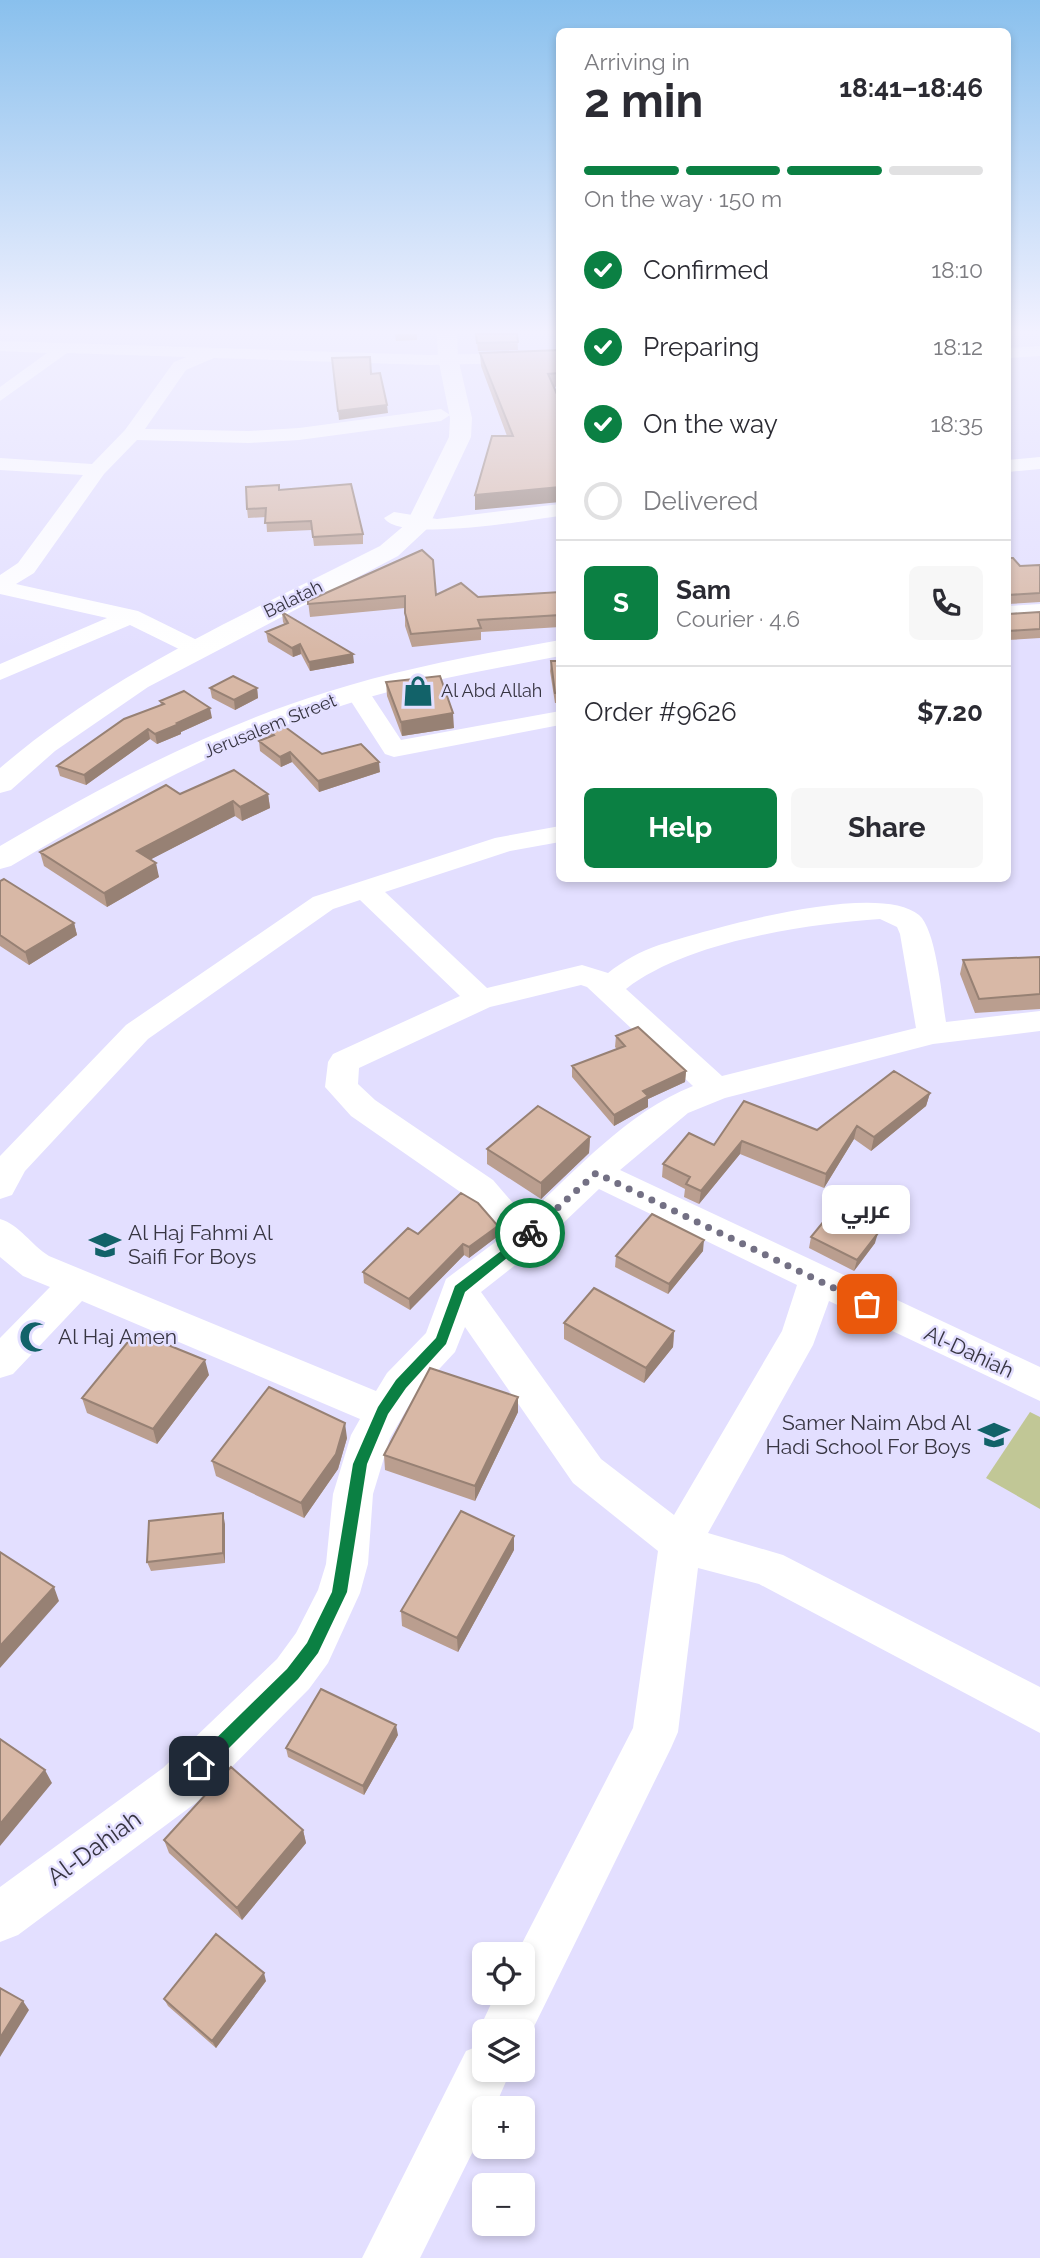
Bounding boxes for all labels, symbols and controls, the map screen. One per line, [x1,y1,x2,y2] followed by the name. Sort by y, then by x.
[584,48,690,75] text: Arriving in
[839,73,983,103] text: 18:41–18:46
[584,74,703,128] text: 2 min
[584,185,782,212] text: On the way · 150 m
[584,251,622,289] icon: check
[643,255,769,285] text: Confirmed
[931,256,983,283] text: 18:10
[584,328,622,366] icon: check
[643,332,759,362] text: Preparing
[933,333,983,360] text: 18:12
[584,405,622,443] icon: check
[643,409,778,439] text: On the way
[930,410,983,437] text: 18:35
[643,486,758,516] text: Delivered
[909,566,983,640] button: phone
[260,575,326,622] street label: Balatah
[676,575,731,605] text: Sam
[613,588,629,618] text: S
[676,605,800,632] text: Courier · 4.6
[401,674,435,708] shop icon: Al Abd Allah
[441,680,542,701] place label: Al Abd Allah
[200,689,339,762] street label: Jerusalem Street
[584,697,737,727] text: Order #9626
[917,697,983,727] text: $7.20
[584,788,777,868] button: Help
[791,788,983,868] button: Share
[823,1185,911,1234] callout: عربي
[841,1196,891,1223] text: عربي
[495,1198,565,1268] courier
[511,1214,549,1252] icon: bike
[128,1220,273,1269] place label: Al Haj Fahmi Al Saifi For Boys
[88,1228,122,1262] school or university icon: Al Haj Fahmi Al Saifi For Boys
[837,1274,897,1334] pin
[848,1285,886,1323] icon: bag
[18,1320,52,1354] mosque icon: Al Haj Amen
[921,1320,1018,1383] street label: Al-Dahiah
[58,1324,177,1349] place label: Al Haj Amen
[765,1410,971,1459] place label: Samer Naim Abd Al Hadi School For Boys
[977,1418,1011,1452] school or university icon: Samer Naim Abd Al Hadi School For Boys
[169,1736,229,1796] pin
[180,1747,218,1785] icon: home
[41,1804,146,1891] street label: Al-Dahiah
[472,1942,535,2236] map controls
[472,1942,535,2005] button: locate
[472,2019,535,2082] button: layers
[472,2096,535,2159] button: +
[472,2173,535,2236] button: −

